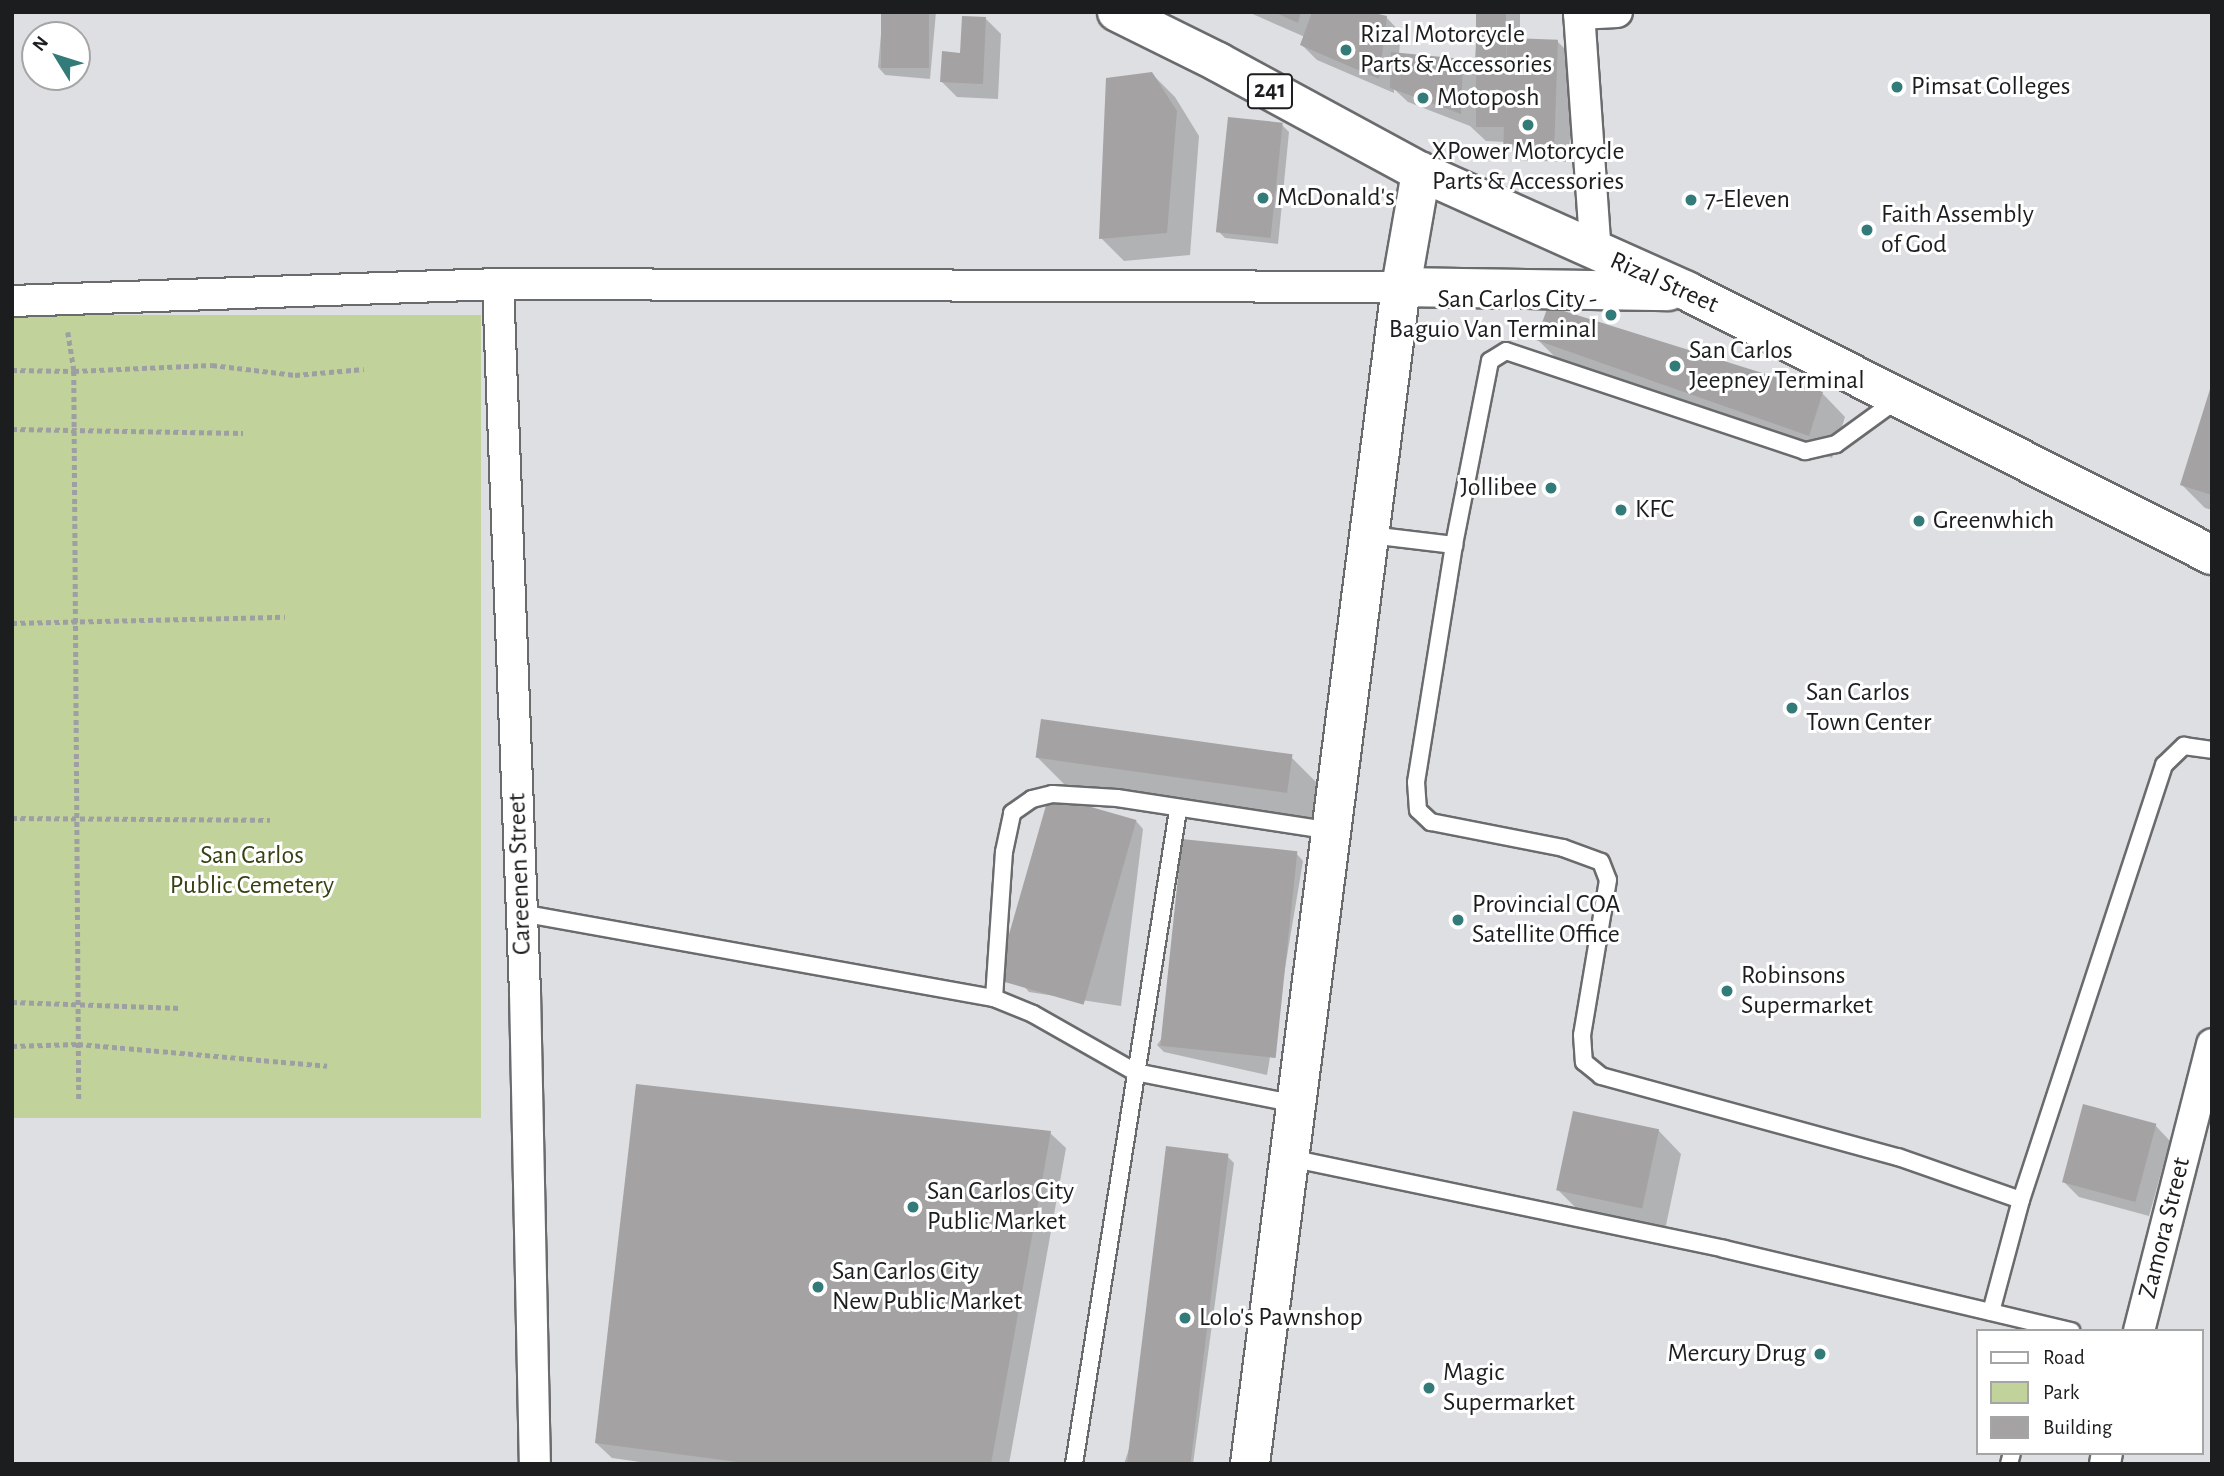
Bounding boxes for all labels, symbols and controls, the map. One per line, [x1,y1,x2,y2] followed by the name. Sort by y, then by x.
[1360,19,1552,80] place label: Rizal Motorcycle Parts & Accessories
[21,21,91,91] north arrow
[29,33,52,55] text: N
[1338,42,1354,58] marker: Rizal Motorcycle Parts & Accessories
[1246,70,1294,112] road number: 241
[1911,71,2070,103] place label: Pimsat Colleges
[1889,79,1905,95] marker: Pimsat Colleges
[1437,82,1540,114] place label: Motoposh
[1415,90,1431,106] marker: Motoposh
[1520,117,1536,133] marker: XPower Motorcycle Parts & Accessories
[1432,136,1624,198] place label: XPower Motorcycle Parts & Accessories
[1277,182,1395,214] place label: McDonald's
[1705,184,1790,216] place label: 7-Eleven
[1255,190,1271,206] marker: McDonald's
[1683,192,1699,208] marker: 7-Eleven
[1881,199,2034,260] place label: Faith Assembly of God
[1859,222,1875,238] marker: Faith Assembly of God
[1605,245,1723,321] street label: Rizal Street
[1389,284,1597,346] place label: San Carlos City - Baguio Van Terminal
[1603,307,1619,323] marker: San Carlos City - Baguio Van Terminal
[1689,335,1865,396] place label: San Carlos Jeepney Terminal
[1667,358,1683,374] marker: San Carlos Jeepney Terminal
[1460,472,1537,504] place label: Jollibee
[1543,480,1559,496] marker: Jollibee
[1635,494,1674,526] place label: KFC
[1613,502,1629,518] marker: KFC
[1933,505,2054,537] place label: Greenwhich
[1911,513,1927,529] marker: Greenwhich
[1806,677,1931,738] place label: San Carlos Town Center
[1784,700,1800,716] marker: San Carlos Town Center
[502,793,538,955] street label: Careenen Street
[170,840,334,902] park label: San Carlos Public Cemetery
[1472,889,1620,950] place label: Provincial COA Satellite Office
[1450,912,1466,928] marker: Provincial COA Satellite Office
[1741,960,1873,1021] place label: Robinsons Supermarket
[1719,983,1735,999] marker: Robinsons Supermarket
[2132,1154,2198,1302] street label: Zamora Street
[927,1176,1074,1238] place label: San Carlos City Public Market
[905,1199,921,1215] marker: San Carlos City Public Market
[832,1256,1022,1318] place label: San Carlos City New Public Market
[810,1279,826,1295] marker: San Carlos City New Public Market
[1199,1302,1363,1334] place label: Lolo's Pawnshop
[1177,1310,1193,1326] marker: Lolo's Pawnshop
[1976,1329,2203,1455] legend
[1667,1338,1806,1370] place label: Mercury Drug
[1812,1346,1828,1362] marker: Mercury Drug
[2043,1347,2085,1368] text: Road
[1443,1357,1575,1418] place label: Magic Supermarket
[1421,1380,1437,1396] marker: Magic Supermarket
[2043,1382,2079,1403] text: Park
[2043,1417,2112,1438] text: Building

